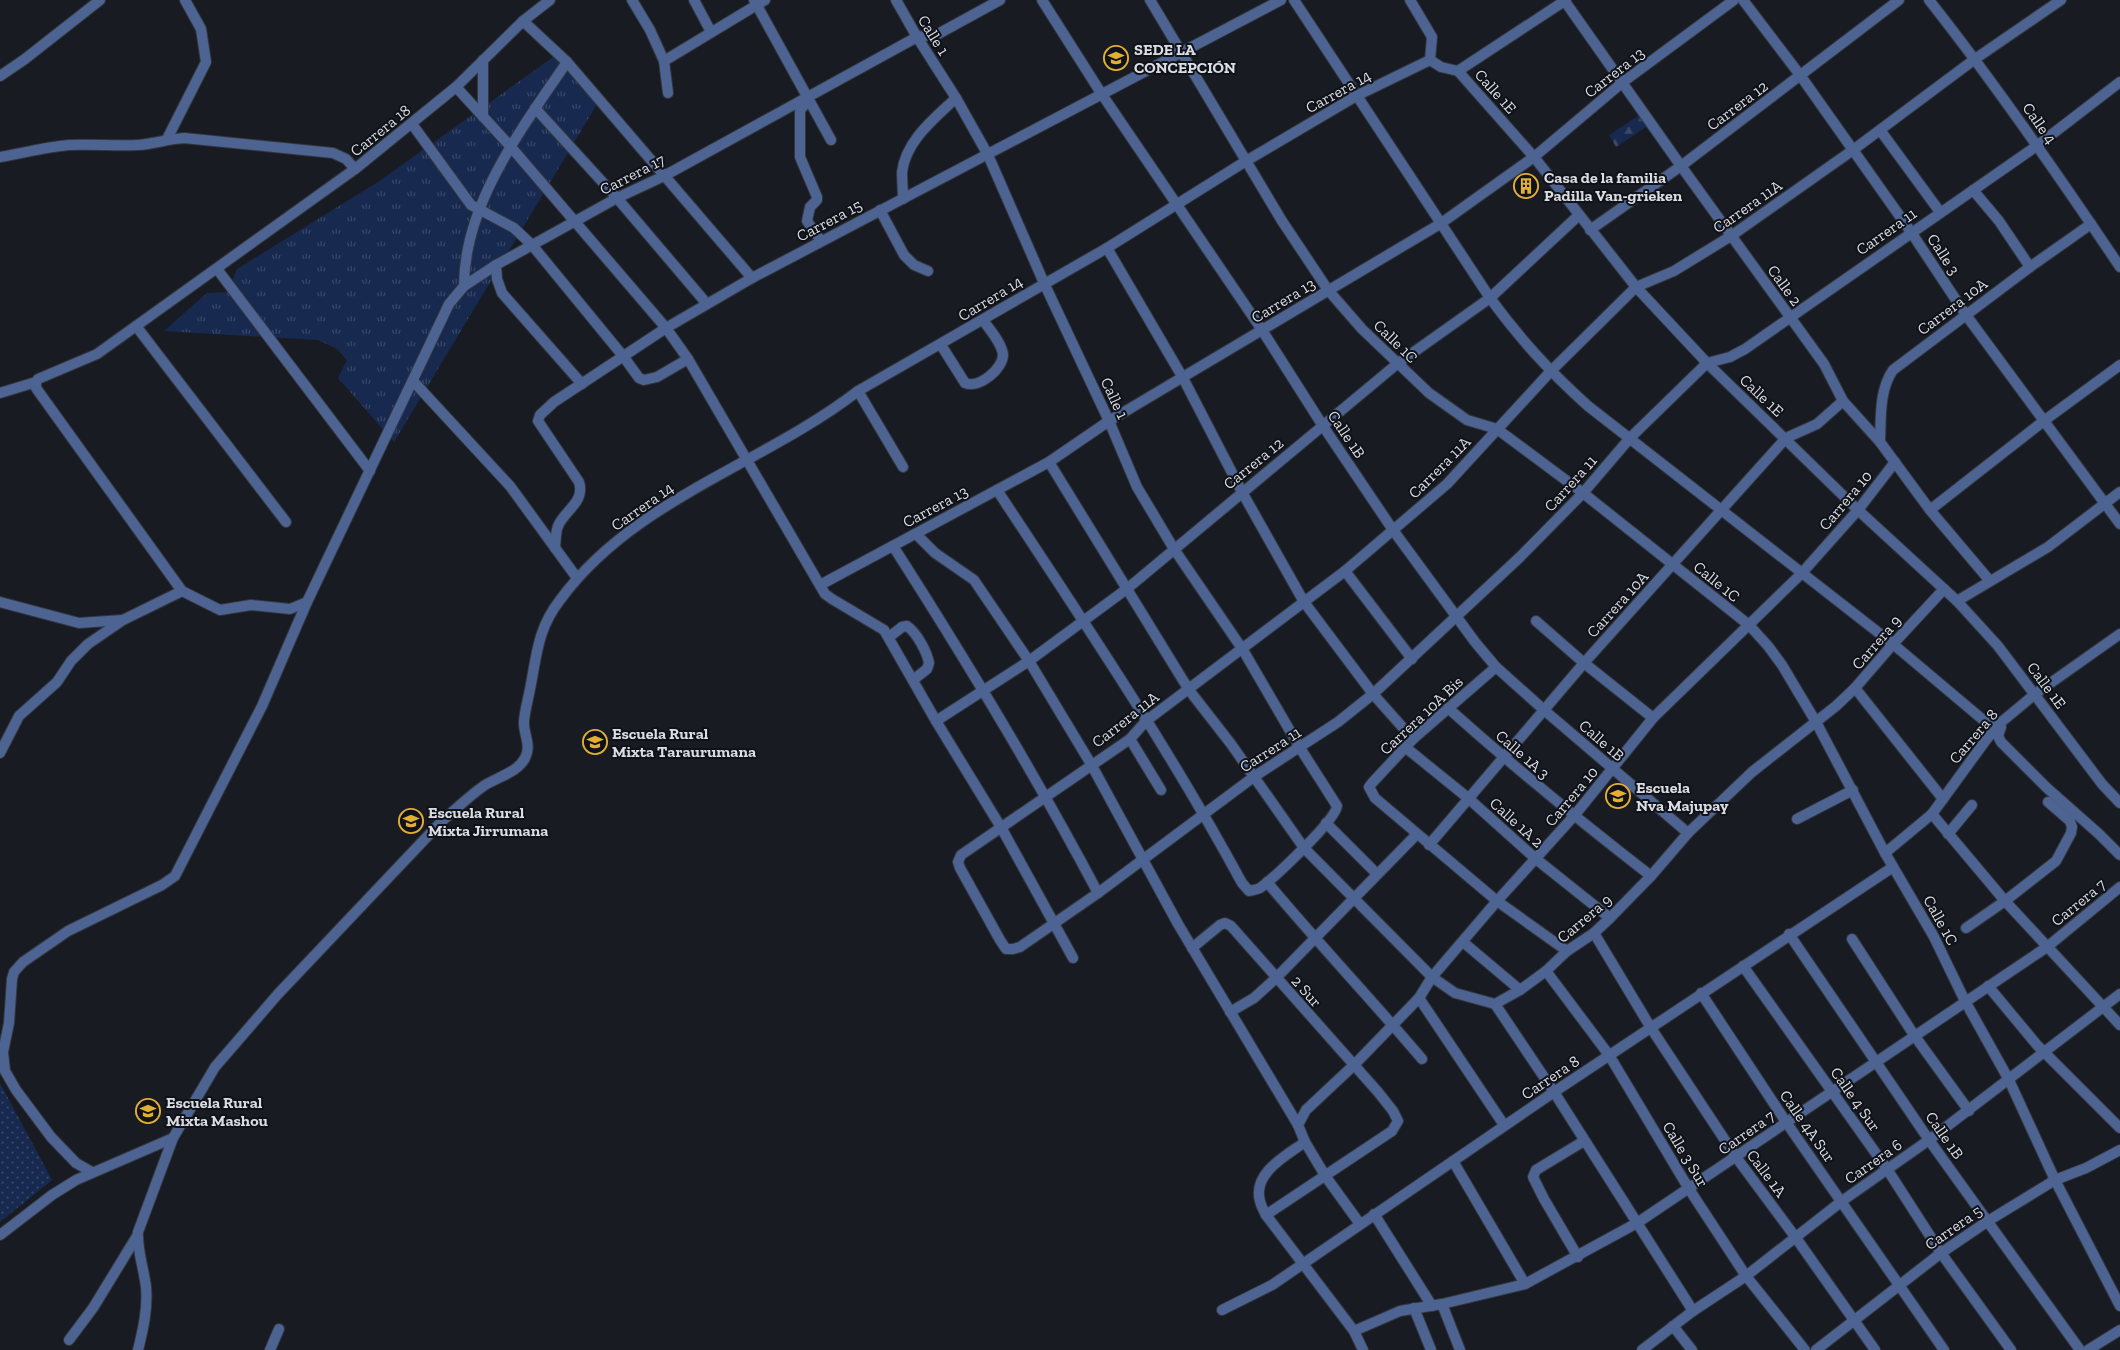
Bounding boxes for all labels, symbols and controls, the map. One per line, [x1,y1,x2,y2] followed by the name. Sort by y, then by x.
[914,12,953,59] street label: Calle 1
[1134,40,1236,77] place label: SEDE LA CONCEPCIÓN
[1580,43,1648,102] street label: Carrera 13
[1103,45,1129,71] school or university icon: SEDE LA CONCEPCIÓN
[1471,65,1521,117] street label: Calle 1E
[1302,66,1375,117] street label: Carrera 14
[1703,76,1772,135] street label: Carrera 12
[2019,99,2061,148] street label: Calle 4
[346,100,414,160] street label: Carrera 18
[596,150,668,199] street label: Carrera 17
[1544,168,1683,205] place label: Casa de la familia Padilla Van-grieken
[1513,173,1539,199] building icon: Casa de la familia Padilla Van-grieken
[1709,175,1786,237] street label: Carrera 11A
[793,195,865,246] street label: Carrera 15
[1852,204,1920,259] street label: Carrera 11
[1923,230,1964,279] street label: Calle 3
[1763,261,1806,309] street label: Calle 2
[955,272,1026,325] street label: Carrera 14
[1248,274,1319,327] street label: Carrera 13
[1914,274,1992,339] street label: Carrera 10A
[1370,316,1422,367] street label: Calle 1C
[1736,370,1788,420] street label: Calle 1E
[1097,374,1132,422] street label: Calle 1
[1324,407,1370,462] street label: Calle 1B
[1404,432,1475,502] street label: Carrera 11A
[1220,434,1287,493] street label: Carrera 12
[1540,451,1601,515] street label: Carrera 11
[1815,466,1876,534] street label: Carrera 10
[607,478,677,535] street label: Carrera 14
[899,481,971,532] street label: Carrera 13
[1690,557,1744,606] street label: Calle 1C
[1583,567,1653,641] street label: Carrera 10A
[1848,611,1905,673] street label: Carrera 9
[2023,658,2070,712] street label: Calle 1E
[1376,672,1467,759] street label: Carrera 10A Bis
[1088,687,1163,751] street label: Carrera 11A
[1945,705,2002,768] street label: Carrera 8
[1575,716,1628,765] street label: Calle 1B
[1236,723,1305,776] street label: Carrera 11
[612,724,756,761] place label: Escuela Rural Mixta Taraurumana
[1492,726,1554,783] street label: Calle 1A 3
[582,729,608,755] school or university icon: Escuela Rural Mixta Taraurumana
[1541,762,1602,830] street label: Carrera 10
[1636,778,1729,815] place label: Escuela Nva Majupay
[1605,783,1631,809] school or university icon: Escuela Nva Majupay
[1486,793,1547,851] street label: Calle 1A 2
[428,803,548,840] place label: Escuela Rural Mixta Jirrumana
[398,808,424,834] school or university icon: Escuela Rural Mixta Jirrumana
[2047,874,2110,930] street label: Carrera 7
[1553,890,1616,947] street label: Carrera 9
[1919,892,1962,948] street label: Calle 1C
[1287,972,1326,1011] street label: 2 Sur
[1518,1051,1583,1104] street label: Carrera 8
[1827,1063,1885,1135] street label: Calle 4 Sur
[1776,1086,1840,1166] street label: Calle 4A Sur
[166,1093,268,1130] place label: Escuela Rural Mixta Mashou
[135,1098,161,1124] school or university icon: Escuela Rural Mixta Mashou
[1714,1106,1779,1159] street label: Carrera 7
[1921,1108,1968,1163] street label: Calle 1B
[1659,1118,1713,1191] street label: Calle 3 Sur
[1841,1135,1906,1188] street label: Carrera 6
[1743,1146,1791,1201] street label: Calle 1A
[1921,1201,1985,1254] street label: Carrera 5

